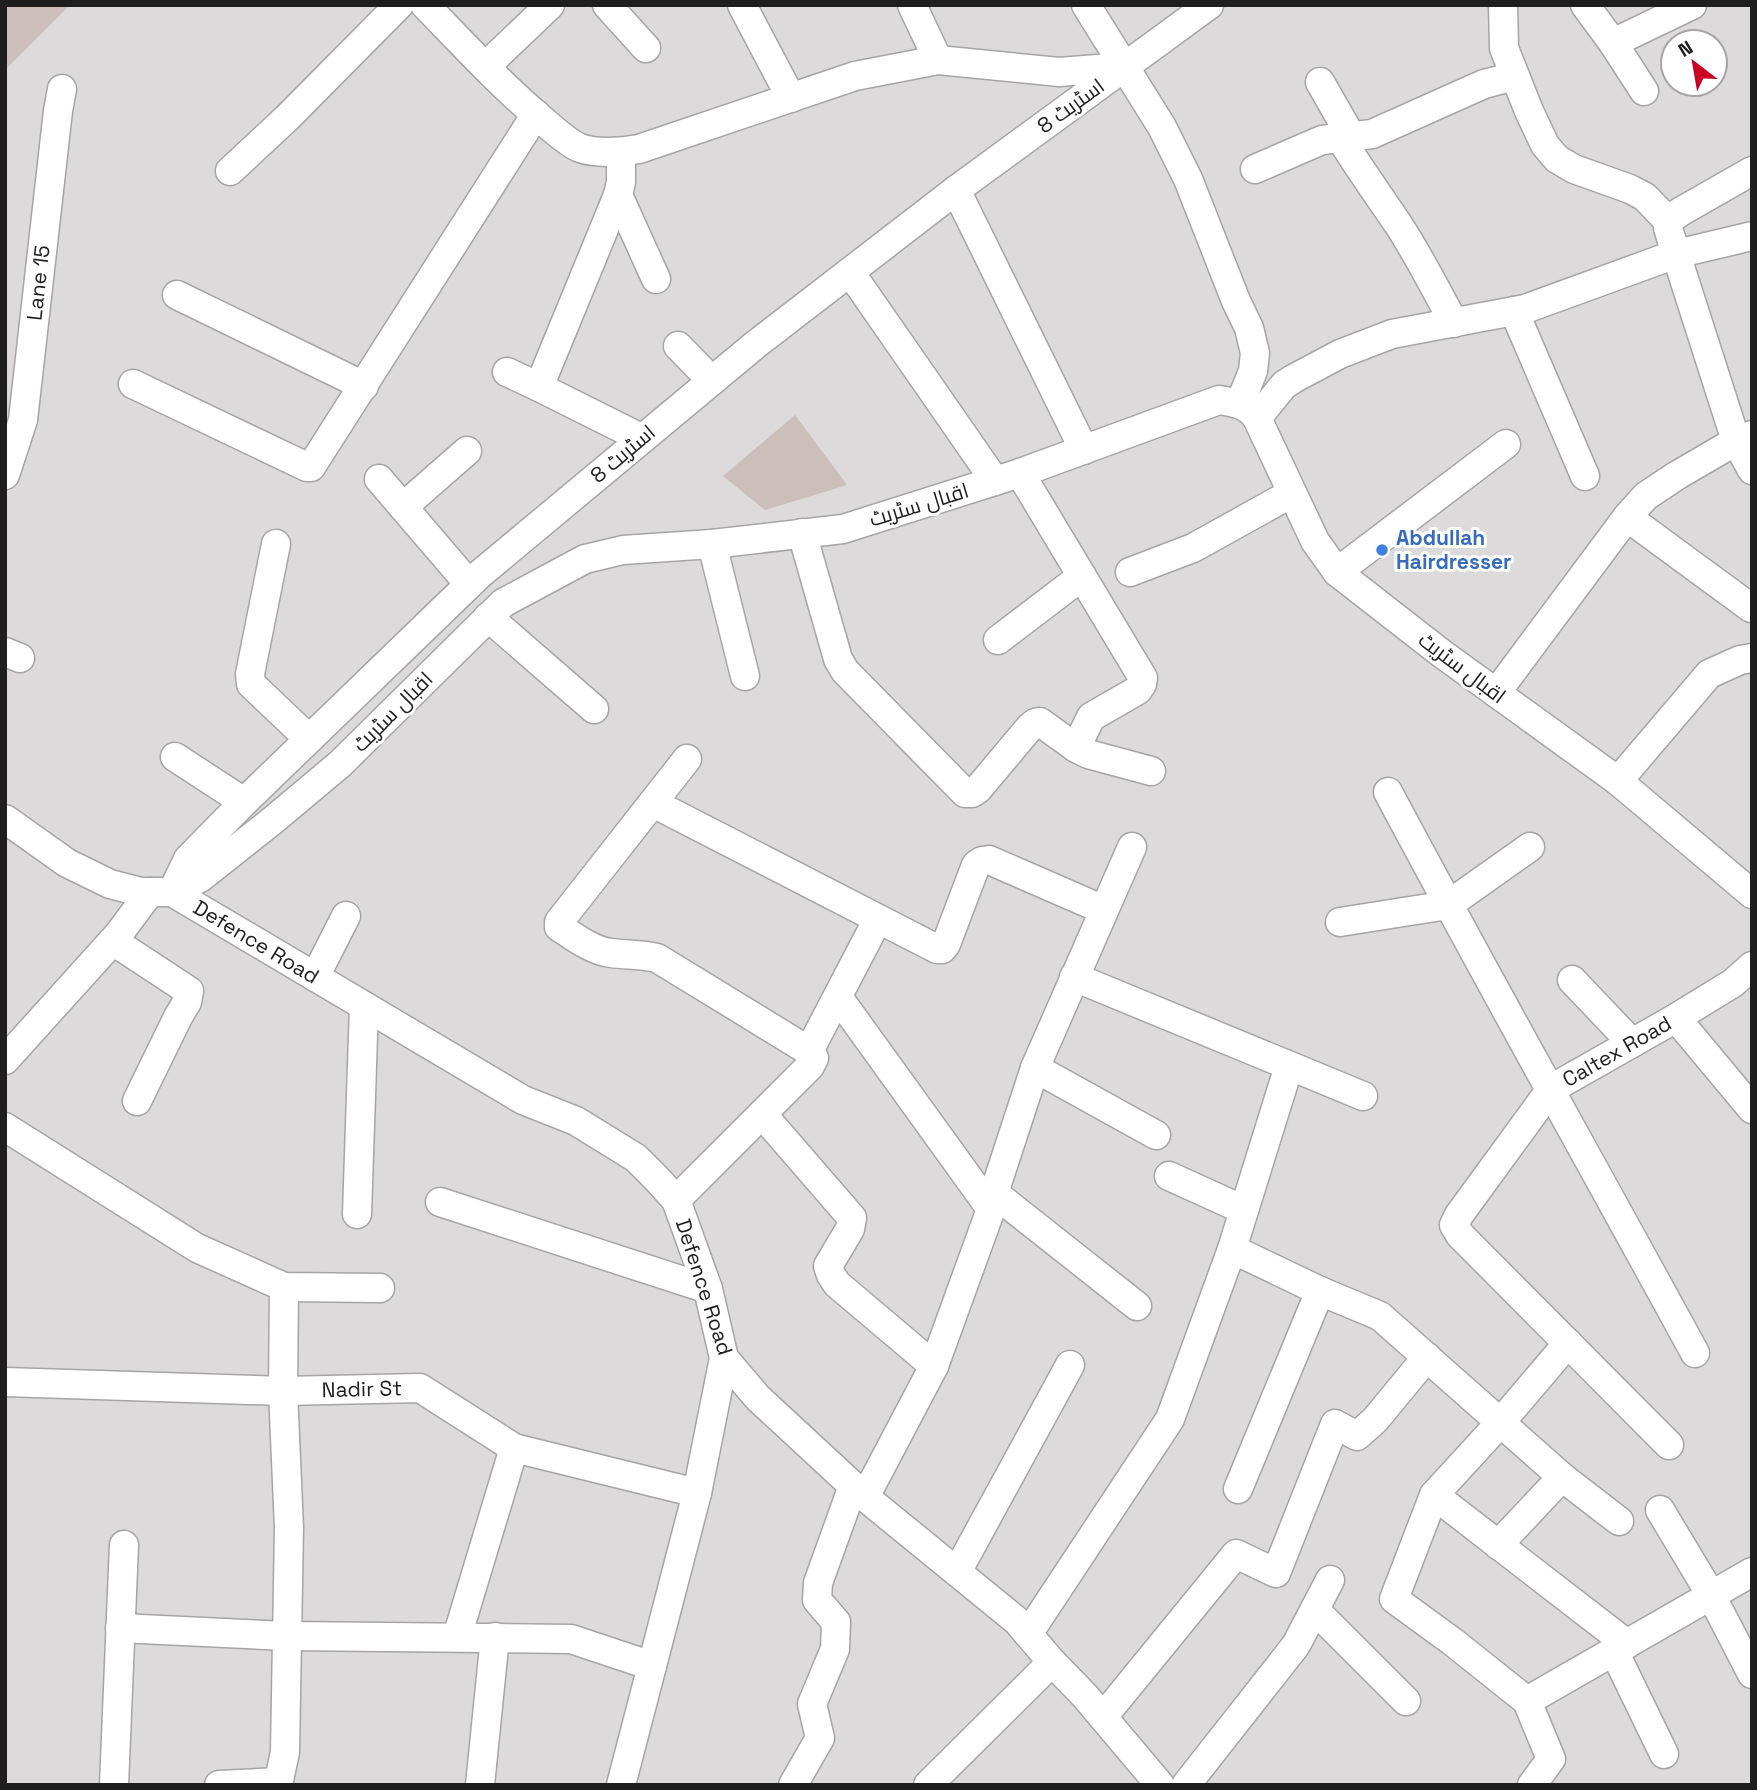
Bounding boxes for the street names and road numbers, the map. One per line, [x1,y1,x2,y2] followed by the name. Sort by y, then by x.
[1032,72,1110,139] street label: اسٹریٹ 8
[20,244,56,322] street label: Lane 15
[585,419,661,489] street label: اسٹریٹ 8
[866,477,972,532] street label: اقبال سٹریٹ
[1413,626,1511,709] street label: اقبال سٹریٹ
[347,666,439,758] street label: اقبال سٹریٹ
[188,893,324,990] street label: Defence Road
[1557,1009,1676,1093] street label: Caltex Road
[670,1215,739,1359] street label: Defence Road
[321,1374,402,1403] street label: Nadir St

